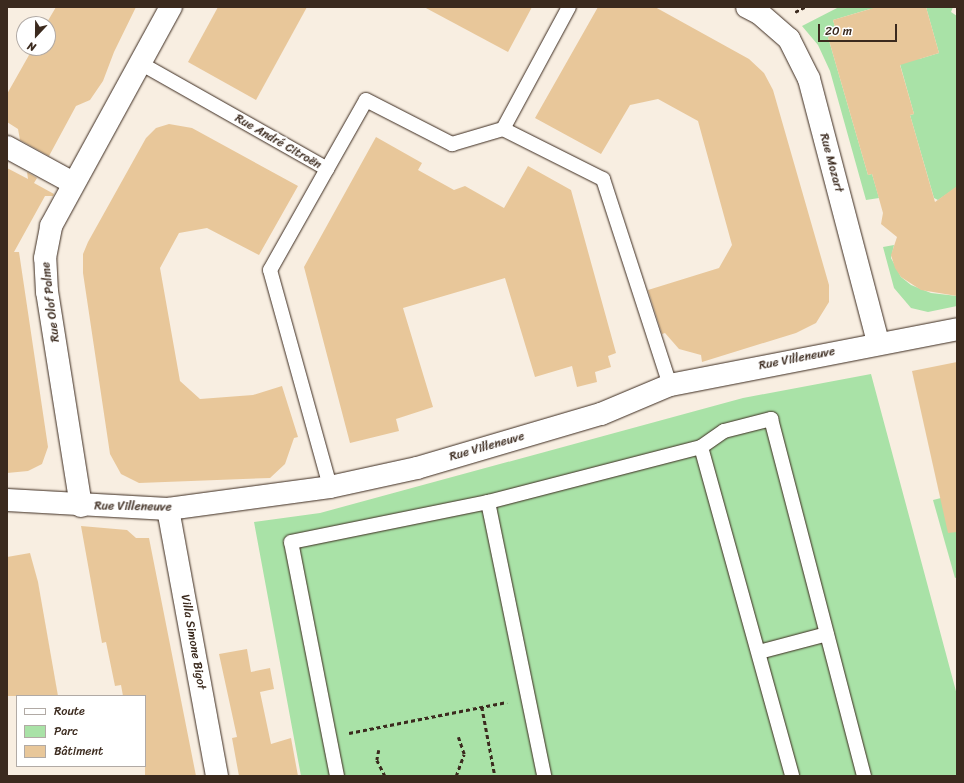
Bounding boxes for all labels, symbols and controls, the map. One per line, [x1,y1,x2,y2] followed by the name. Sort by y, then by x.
[16,16,56,56] north arrow
[820,16,899,42] scale bar
[825,20,852,42] text: 20 m
[25,36,39,57] text: N
[232,111,324,173] street label: Rue André Citroën
[816,132,846,194] street label: Rue Mozart
[39,261,63,343] street label: Rue Olof Palme
[758,345,836,373] street label: Rue Villeneuve
[448,429,526,465] street label: Rue Villeneuve
[94,499,172,515] street label: Rue Villeneuve
[178,593,208,691] street label: Villa Simone Bigot
[16,695,146,767] legend
[54,700,85,722] text: Route
[54,720,78,742] text: Parc
[54,740,103,762] text: Bâtiment

